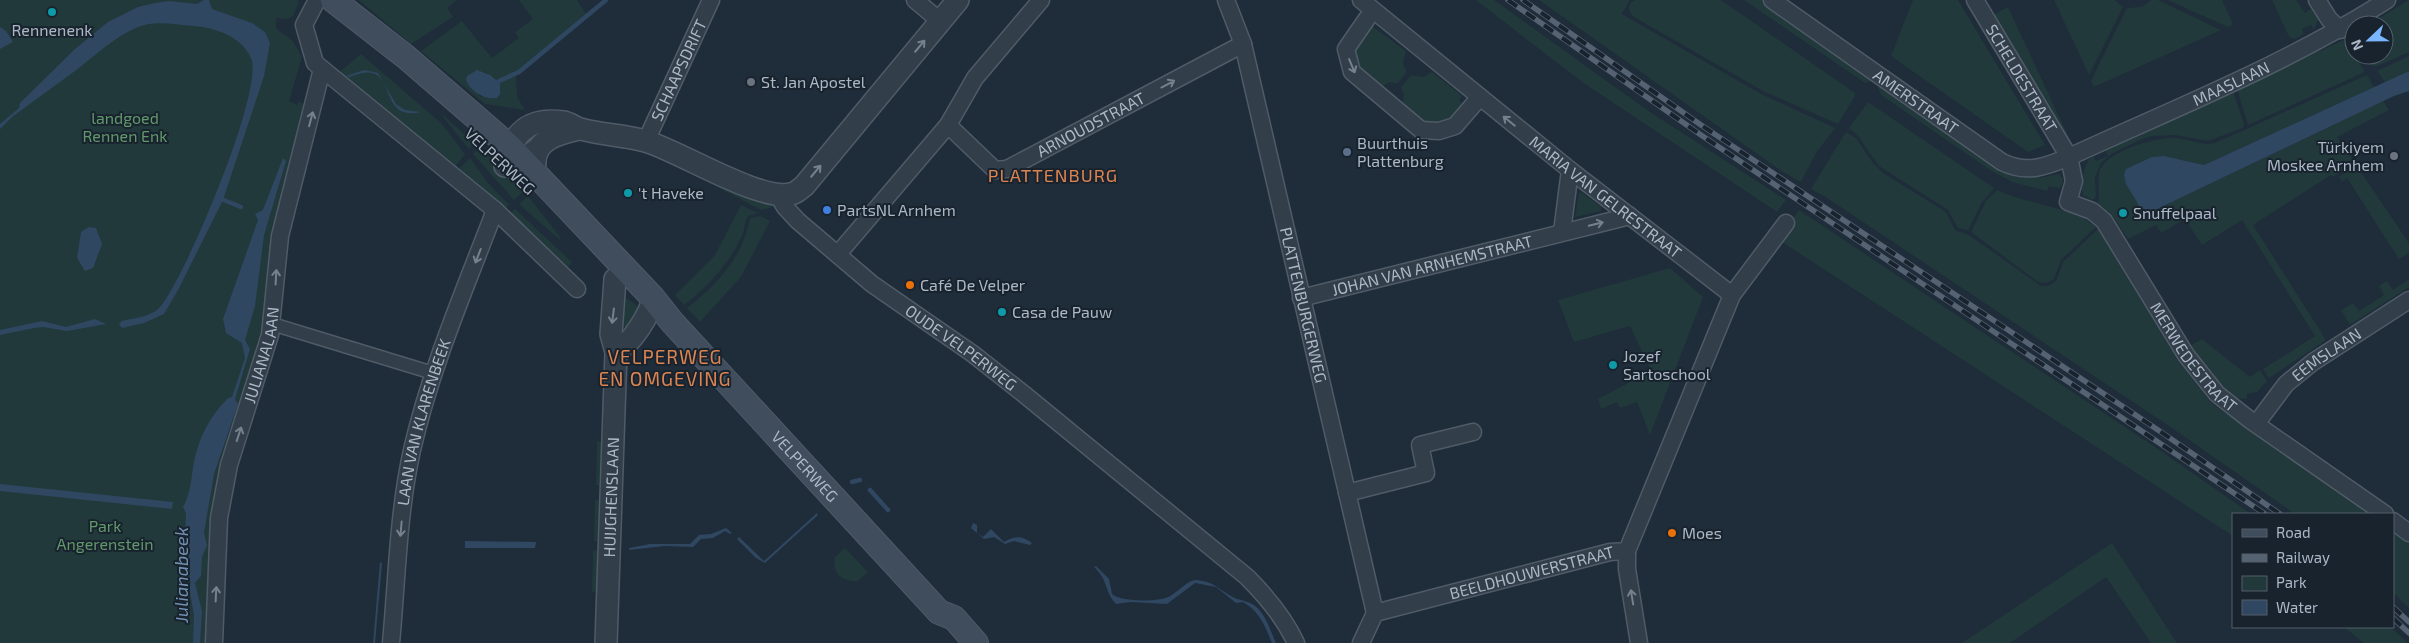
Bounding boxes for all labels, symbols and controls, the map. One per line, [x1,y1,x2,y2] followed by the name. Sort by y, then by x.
[46,6,58,18] marker: Rennenenk
[2344,15,2394,65] north arrow
[647,16,710,124] street label: SCHAAPSDRIFT
[12,20,92,39] place label: Rennenenk
[1983,21,2062,135] street label: SCHELDESTRAAT
[2347,37,2366,53] text: N
[914,40,925,53] one-way arrow
[2190,57,2272,109] street label: MAASLAAN
[1347,58,1357,73] one-way arrow
[1870,65,1962,137] street label: AMERSTRAAT
[761,72,866,91] place label: St. Jan Apostel
[745,76,757,88] marker: St. Jan Apostel
[1160,79,1175,88] one-way arrow
[1033,88,1148,161] street label: ARNOUDSTRAAT
[83,108,167,145] park label: landgoed Rennen Enk
[306,111,316,127] one-way arrow
[1503,115,1516,126] one-way arrow
[461,123,539,198] street label: VELPERWEG
[1526,131,1686,262] street label: MARIA VAN GELRESTRAAT
[1357,133,1444,170] place label: Buurthuis Plattenburg
[2267,137,2384,174] place label: Türkiyem Moskee Arnhem
[1341,146,1353,158] marker: Buurthuis Plattenburg
[2388,150,2400,162] marker: Türkiyem Moskee Arnhem
[988,164,1118,186] district label: PLATTENBURG
[811,165,822,178] one-way arrow
[638,183,704,202] place label: 't Haveke
[622,187,634,199] marker: 't Haveke
[837,200,956,219] place label: PartsNL Arnhem
[2133,203,2217,222] place label: Snuffelpaal
[821,204,833,216] marker: PartsNL Arnhem
[2117,207,2129,219] marker: Snuffelpaal
[1587,219,1603,228] one-way arrow
[1277,225,1331,384] street label: PLATTENBURGERWEG
[1330,231,1534,299] street label: JOHAN VAN ARNHEMSTRAAT
[473,247,482,263] one-way arrow
[271,269,280,285] one-way arrow
[920,275,1026,294] place label: Café De Velper
[904,279,916,291] marker: Café De Velper
[2147,298,2241,415] street label: MERWEDESTRAAT
[902,300,1021,394] street label: OUDE VELPERWEG
[1012,302,1112,321] place label: Casa de Pauw
[239,306,282,405] street label: JULIANALAAN
[996,306,1008,318] marker: Casa de Pauw
[608,307,618,323] one-way arrow
[2287,324,2364,385] street label: EEMSLAAN
[393,336,454,507] street label: LAAN VAN KLARENBEEK
[598,345,732,390] district label: VELPERWEG EN OMGEVING
[1623,346,1711,383] place label: Jozef Sartoschool
[1607,359,1619,371] marker: Jozef Sartoschool
[235,427,244,443] one-way arrow
[768,427,843,505] street label: VELPERWEG
[599,437,622,558] street label: HUIJGHENSLAAN
[2232,513,2394,628] legend
[57,516,153,553] park label: Park Angerenstein
[396,520,406,536] one-way arrow
[1682,523,1722,542] place label: Moes
[2276,523,2311,541] text: Road
[170,527,192,624] water label: Julianabeek
[1666,527,1678,539] marker: Moes
[1447,541,1616,602] street label: BEELDHOUWERSTRAAT
[2276,548,2330,566] text: Railway
[2276,573,2307,591] text: Park
[211,587,221,603] one-way arrow
[1626,590,1636,606] one-way arrow
[2276,598,2318,616] text: Water

